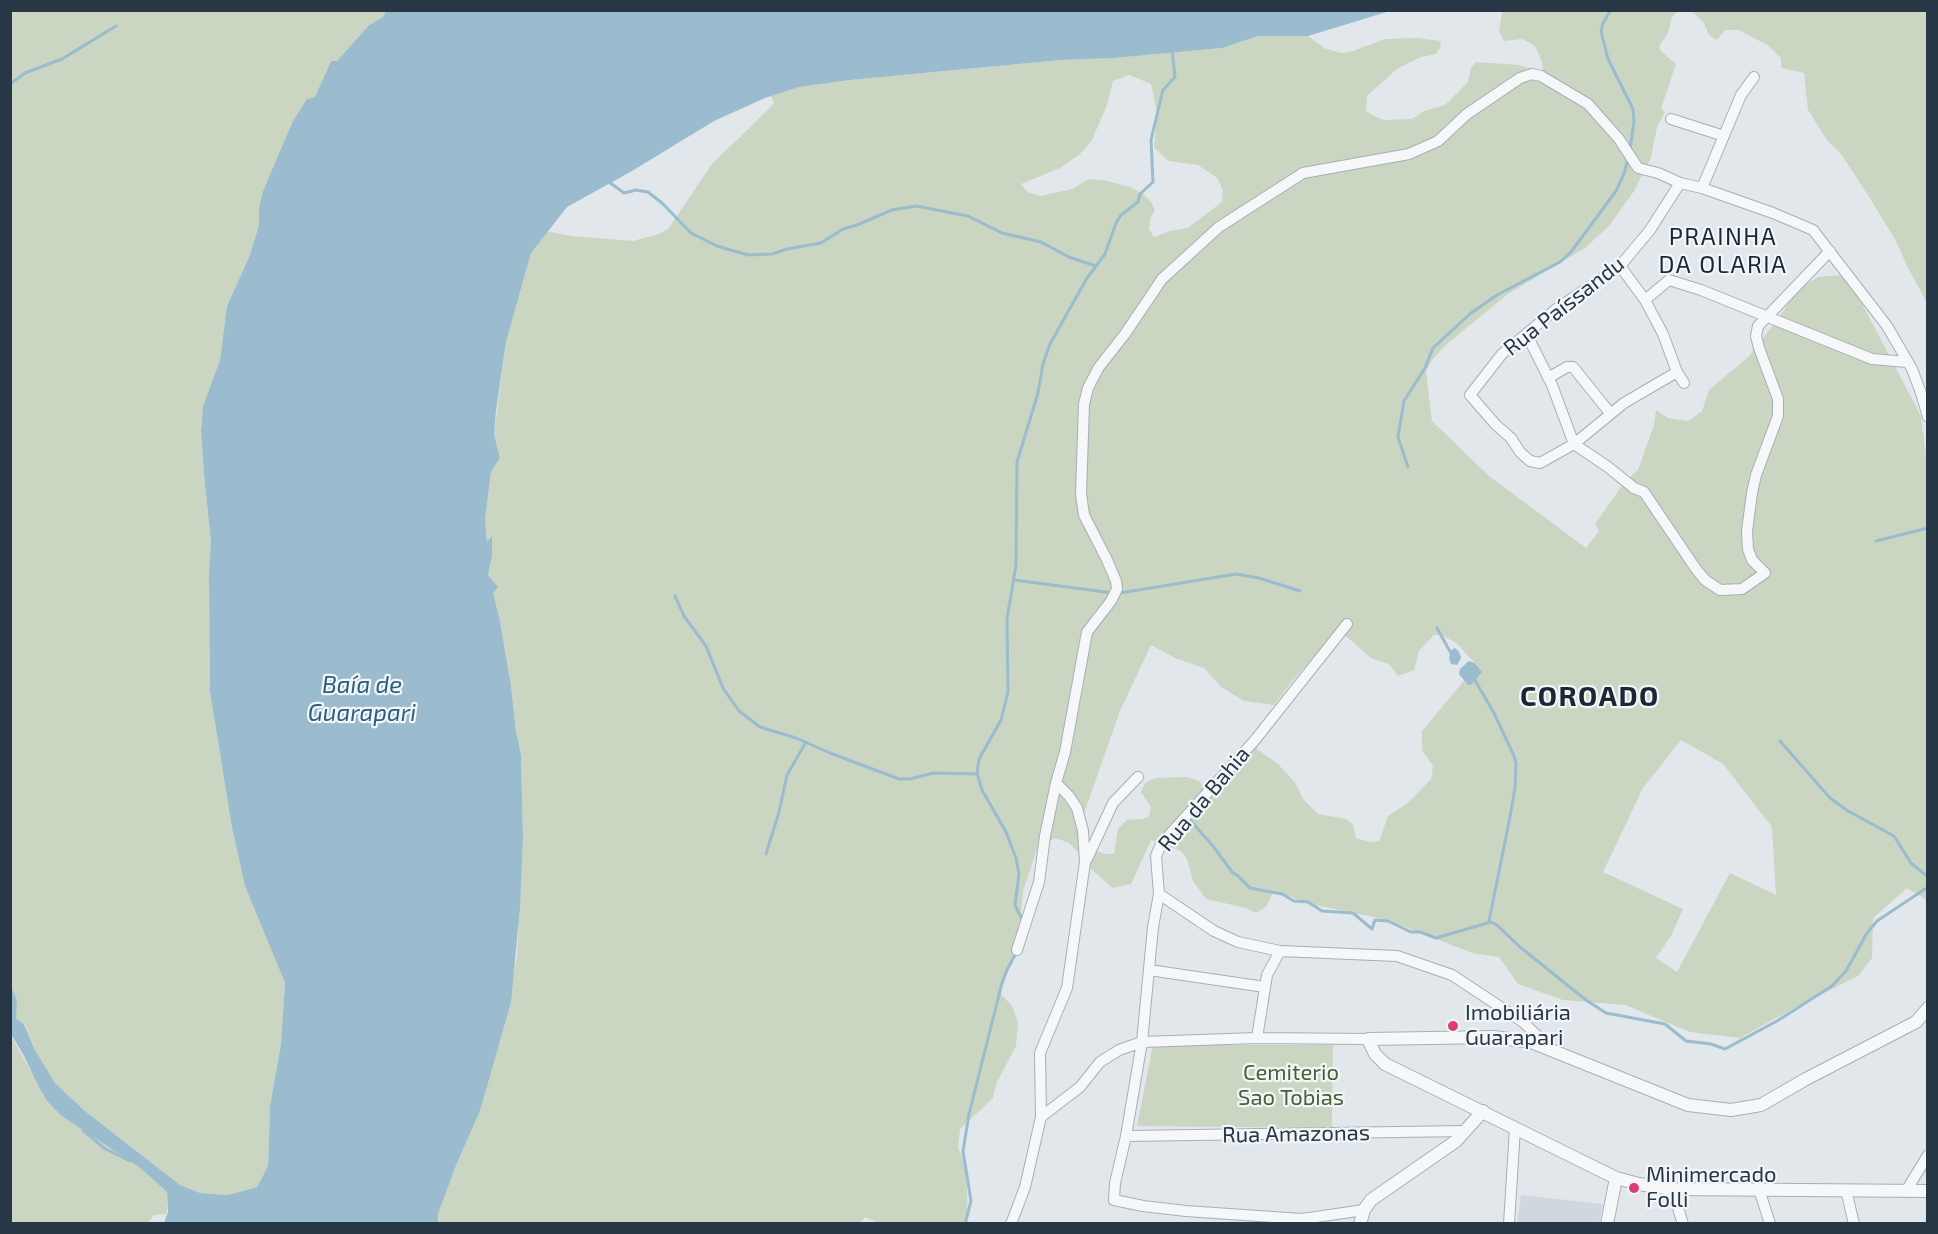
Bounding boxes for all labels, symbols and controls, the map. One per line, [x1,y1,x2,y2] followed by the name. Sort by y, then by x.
[1659,223,1787,279] district label: PRAINHA DA OLARIA
[1498,251,1630,361] street label: Rua Paíssandu
[308,671,416,727] water label: Baía de Guarapari
[1520,680,1660,714] district label: COROADO
[1153,741,1255,857] street label: Rua da Bahia
[1465,1000,1571,1052] place label: Imobiliária Guarapari
[1446,1019,1460,1033] marker: Imobiliária Guarapari
[1238,1060,1344,1112] park label: Cemiterio Sao Tobias
[1222,1120,1370,1148] street label: Rua Amazonas
[1646,1162,1777,1214] place label: Minimercado Folli
[1627,1181,1641,1195] marker: Minimercado Folli

